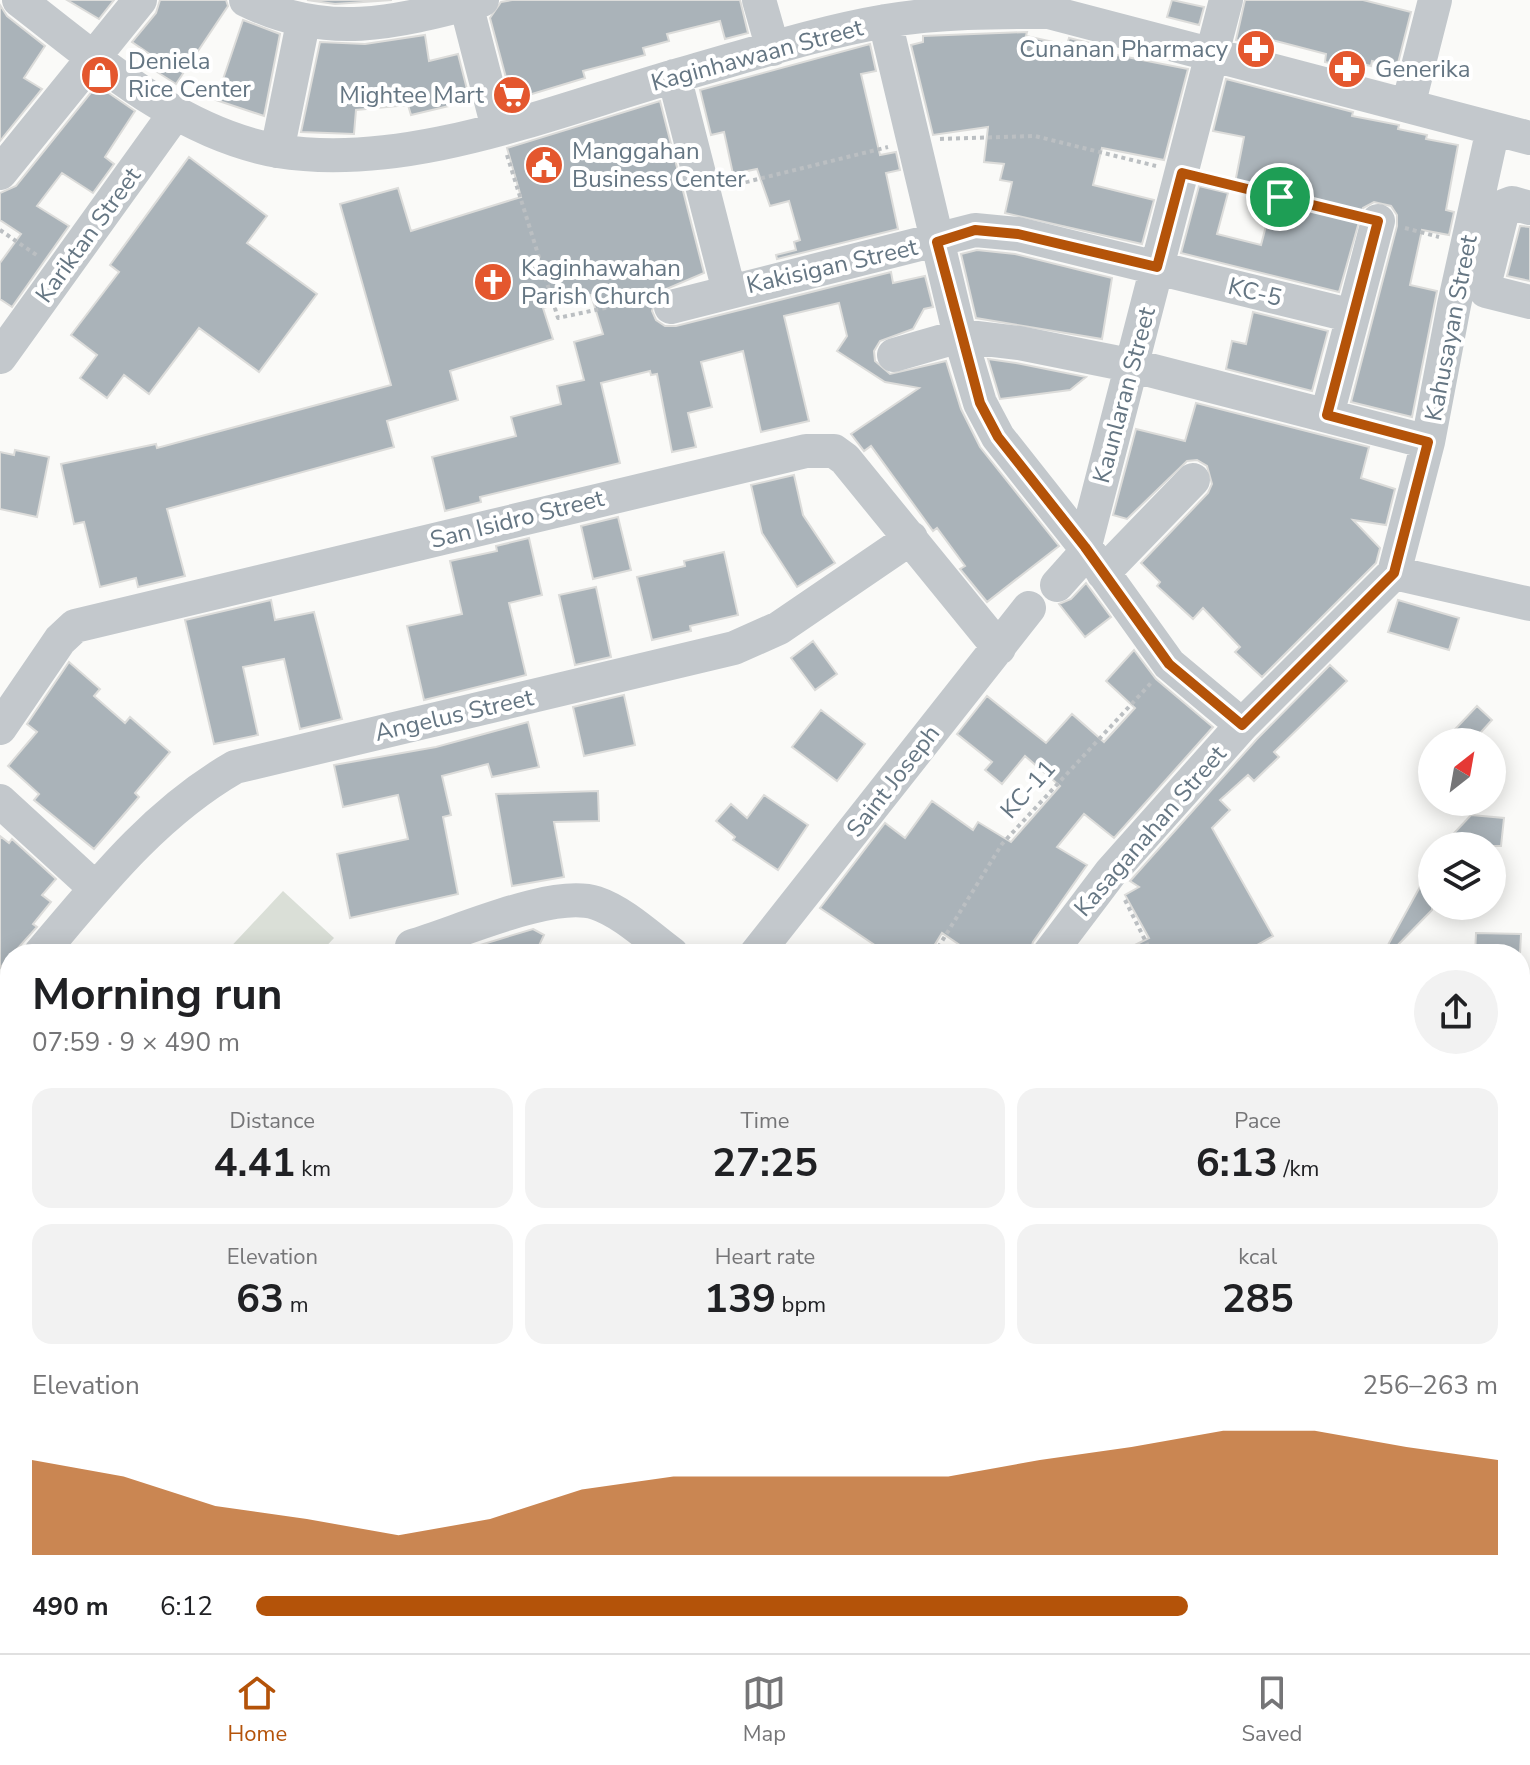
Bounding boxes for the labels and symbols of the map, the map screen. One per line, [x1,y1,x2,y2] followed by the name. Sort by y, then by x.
[648,11,867,99] street label: Kaginhawaan Street
[1235,28,1277,70] pharmacy icon: Cunanan Pharmacy
[1019,33,1229,65] place label: Cunanan Pharmacy
[128,45,251,105] place label: Deniela Rice Center
[1326,48,1368,90] pharmacy icon: Generika
[1375,53,1470,85] place label: Generika
[79,54,121,96] shop icon: Deniela Rice Center
[491,74,533,116] supermarket icon: Mightee Mart
[339,79,485,111] place label: Mightee Mart
[572,135,746,195] place label: Manggahan Business Center
[523,144,565,186] public building icon: Manggahan Business Center
[28,160,148,309] street label: Kariktan Street
[1246,163,1314,231] pin
[743,231,921,301] street label: Kakisigan Street
[1417,232,1485,424] street label: Kahusayan Street
[521,252,681,312] place label: Kaginhawahan Parish Church
[472,261,514,303] church icon: Kaginhawahan Parish Church
[1225,270,1285,314] street label: KC-5
[1085,303,1163,487] street label: Kaunlaran Street
[427,482,608,556] street label: San Isidro Street
[372,681,537,749] street label: Angelus Street
[839,718,947,844] street label: Saint Joseph
[1418,728,1506,816] north arrow
[1067,738,1234,923] street label: Kasaganahan Street
[993,753,1063,825] street label: KC-11

